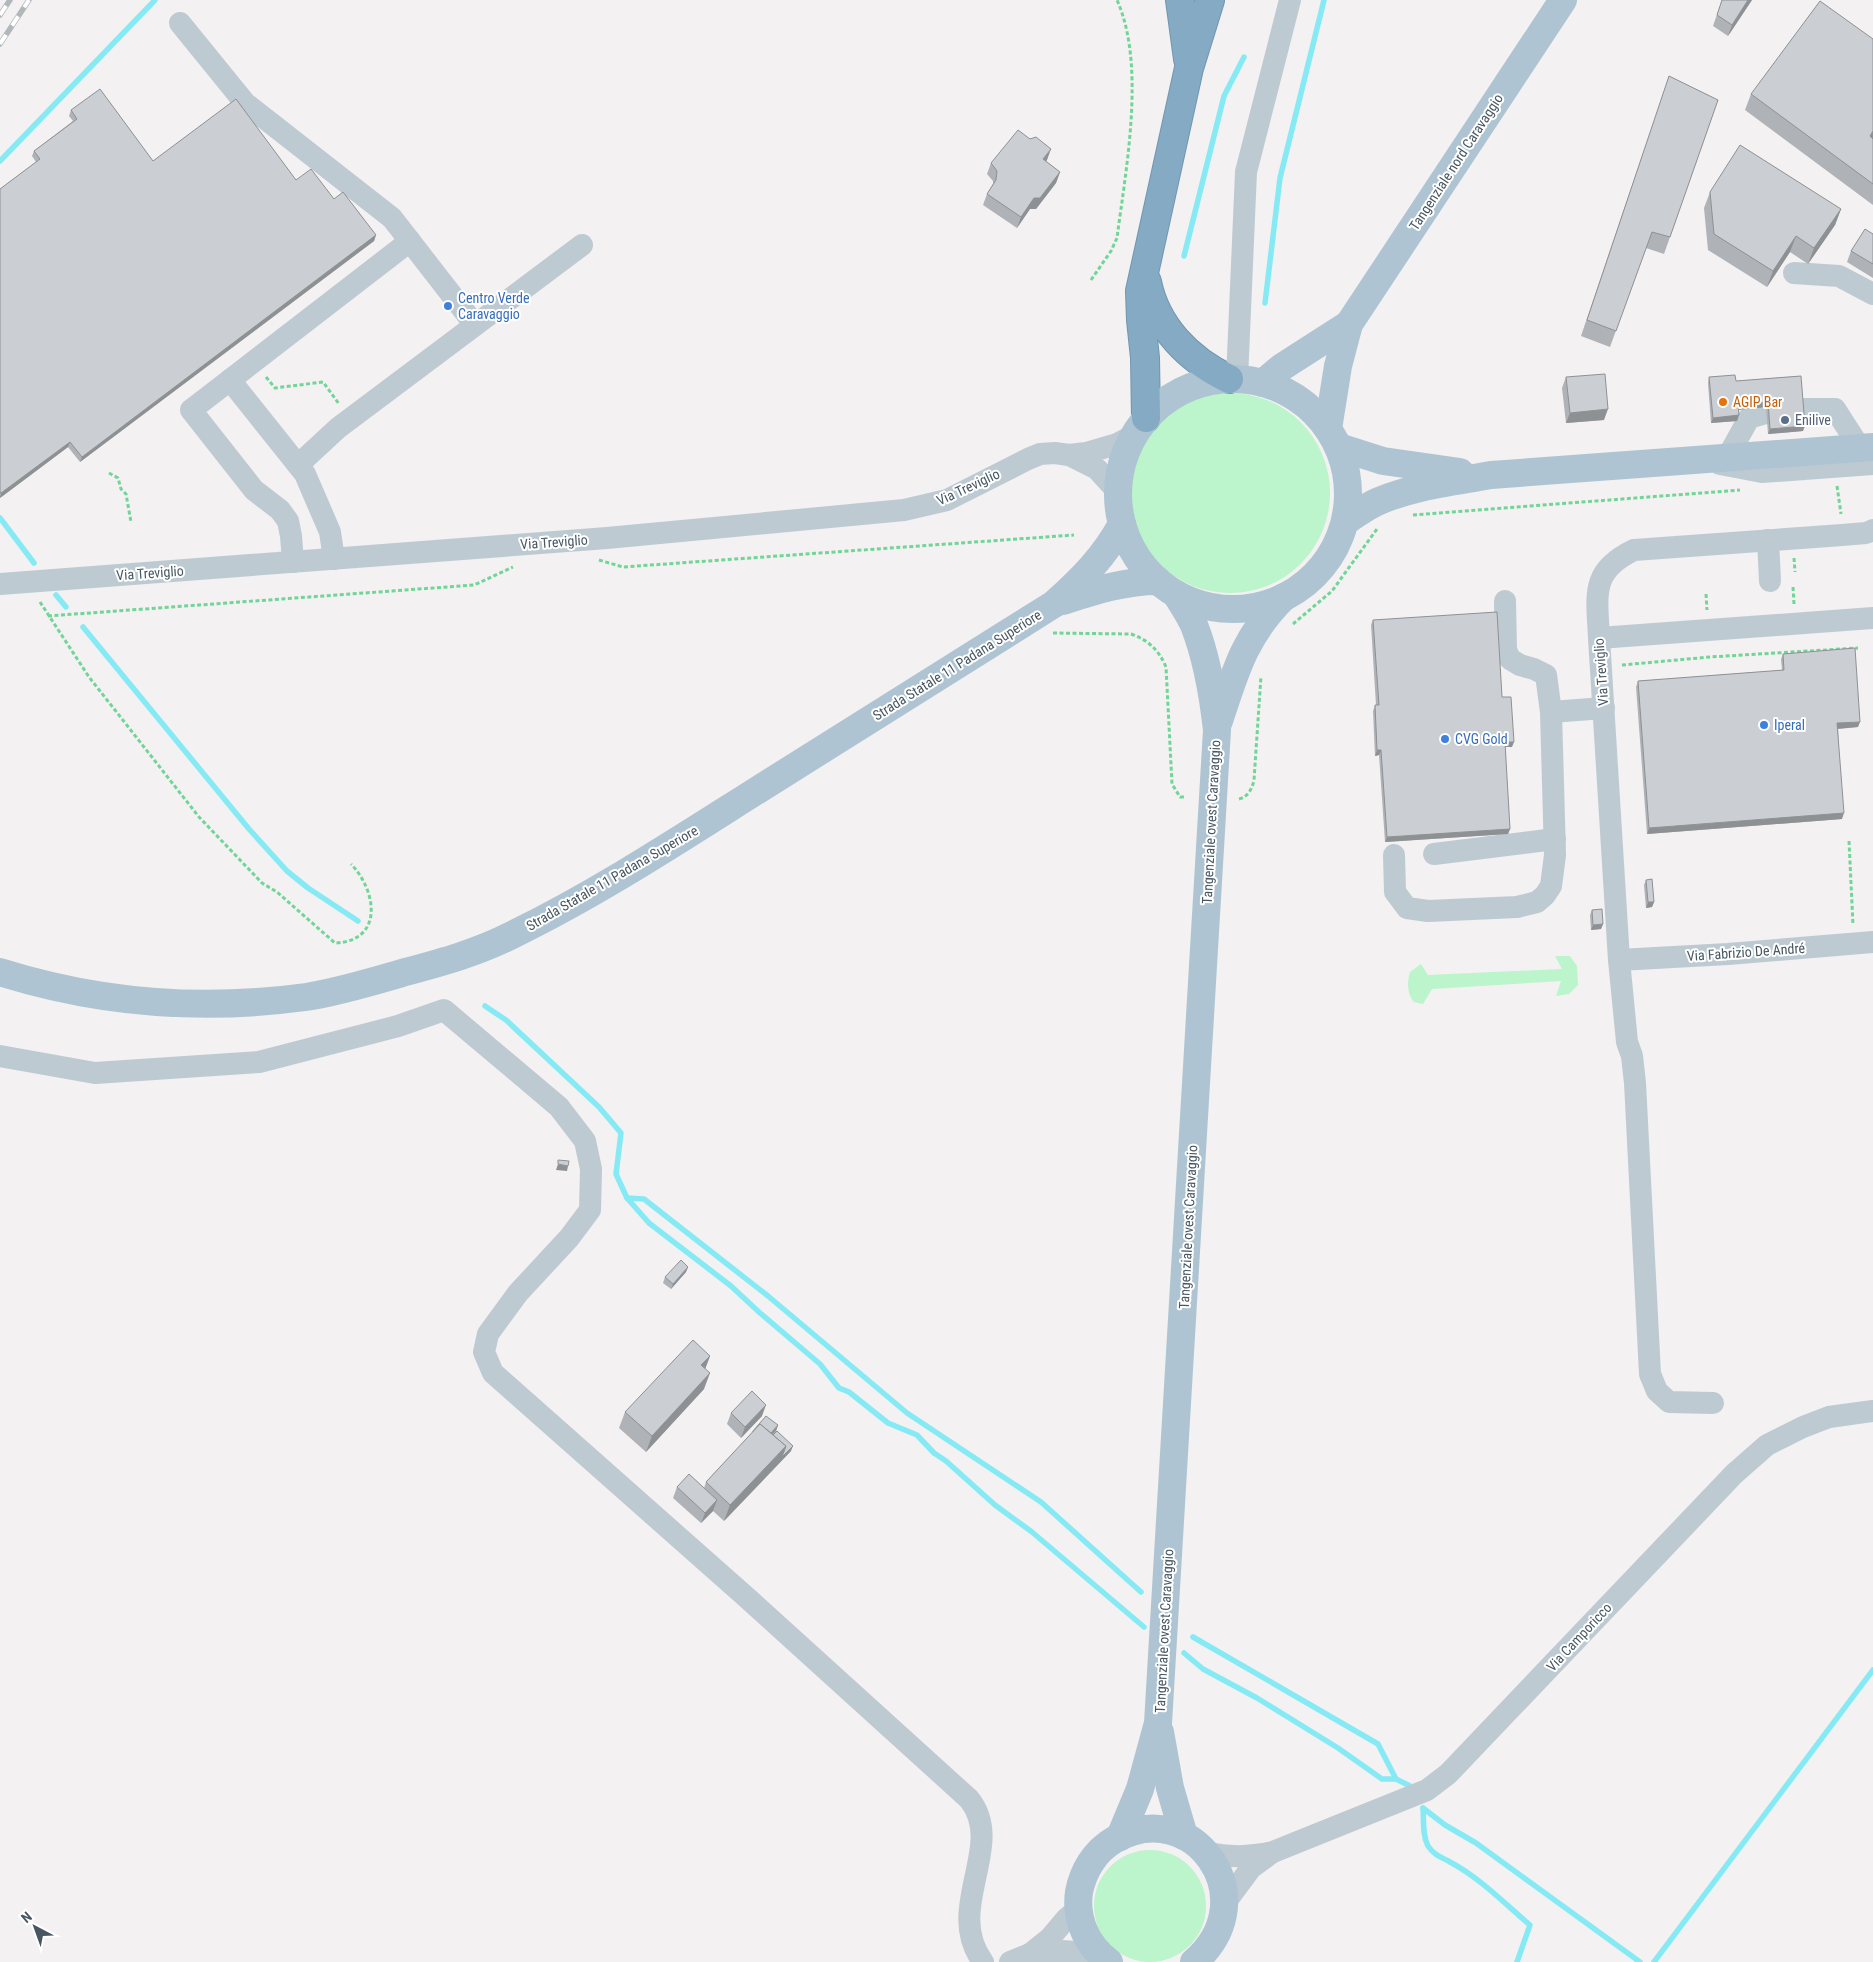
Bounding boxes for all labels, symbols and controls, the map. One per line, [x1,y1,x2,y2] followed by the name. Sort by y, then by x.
[1406,91,1506,233] street label: Tangenziale nord Caravaggio
[458,290,530,322] place label: Centro Verde Caravaggio
[442,300,454,312] marker: Centro Verde Caravaggio
[1733,394,1782,410] place label: AGIP Bar
[1717,396,1729,408] marker: AGIP Bar
[1795,412,1831,428] place label: Enilive
[1779,414,1791,426] marker: Enilive
[934,465,1002,509] street label: Via Treviglio
[520,532,588,552] street label: Via Treviglio
[116,563,184,583] street label: Via Treviglio
[870,606,1044,724] street label: Strada Statale 11 Padana Superiore
[1591,638,1611,706] street label: Via Treviglio
[1774,717,1805,733] place label: Iperal
[1758,719,1770,731] marker: Iperal
[1455,731,1508,747] place label: CVG Gold
[1439,733,1451,745] marker: CVG Gold
[1199,740,1223,904] street label: Tangenziale ovest Caravaggio
[523,822,701,934] street label: Strada Statale 11 Padana Superiore
[1686,940,1806,964] street label: Via Fabrizio De André
[1176,1145,1200,1309] street label: Tangenziale ovest Caravaggio
[1152,1549,1176,1713] street label: Tangenziale ovest Caravaggio
[1543,1600,1615,1674] street label: Via Camporicco
[10,1902,60,1952] north arrow
[18,1908,35,1926] text: N

